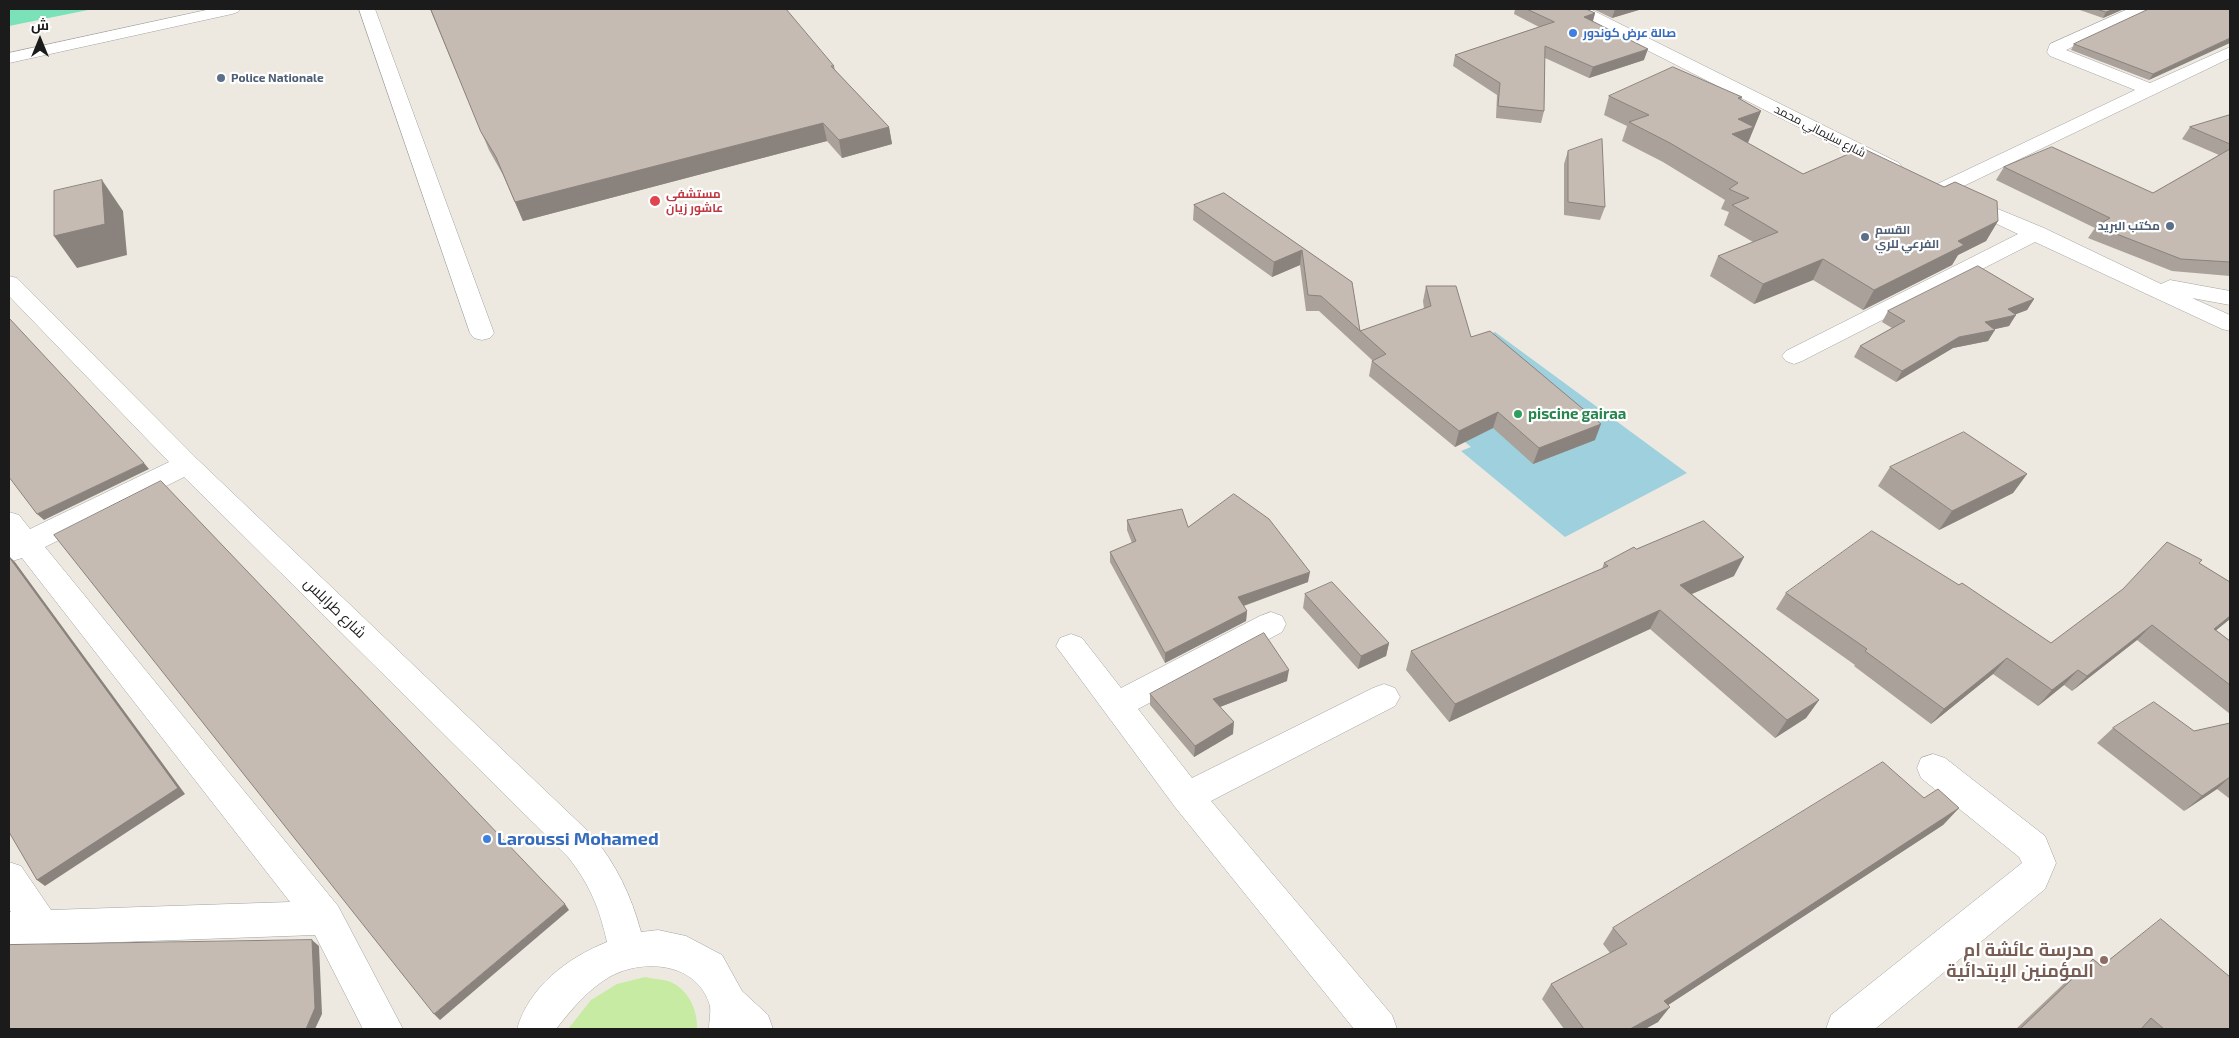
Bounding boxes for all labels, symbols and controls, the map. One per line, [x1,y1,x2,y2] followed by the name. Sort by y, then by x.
[15,15,65,65] north arrow
[31,16,49,33] text: ش
[1583,26,1676,40] place label: صالة عرض كوندور
[1567,27,1579,39] marker: صالة عرض كوندور
[231,71,324,85] place label: Police Nationale
[215,72,227,84] marker: Police Nationale
[1772,102,1868,160] street label: شارع سليماني محمد
[666,187,723,215] place label: مستشفى عاشور زيان
[648,194,662,208] marker: مستشفى عاشور زيان
[2098,219,2160,233] place label: مكتب البريد
[2164,220,2176,232] marker: مكتب البريد
[1875,223,1939,251] place label: القسم الفرعي للري
[1859,231,1871,243] marker: القسم الفرعي للري
[1528,405,1626,423] place label: piscine gairaa
[1512,408,1524,420] marker: piscine gairaa
[300,574,370,642] street label: شارع طرابلس
[497,828,659,850] place label: Laroussi Mohamed
[481,833,493,845] marker: Laroussi Mohamed
[1946,939,2094,982] place label: مدرسة عائشة ام المؤمنين الإبتدائية
[2098,954,2110,966] marker: مدرسة عائشة ام المؤمنين الإبتدائية

